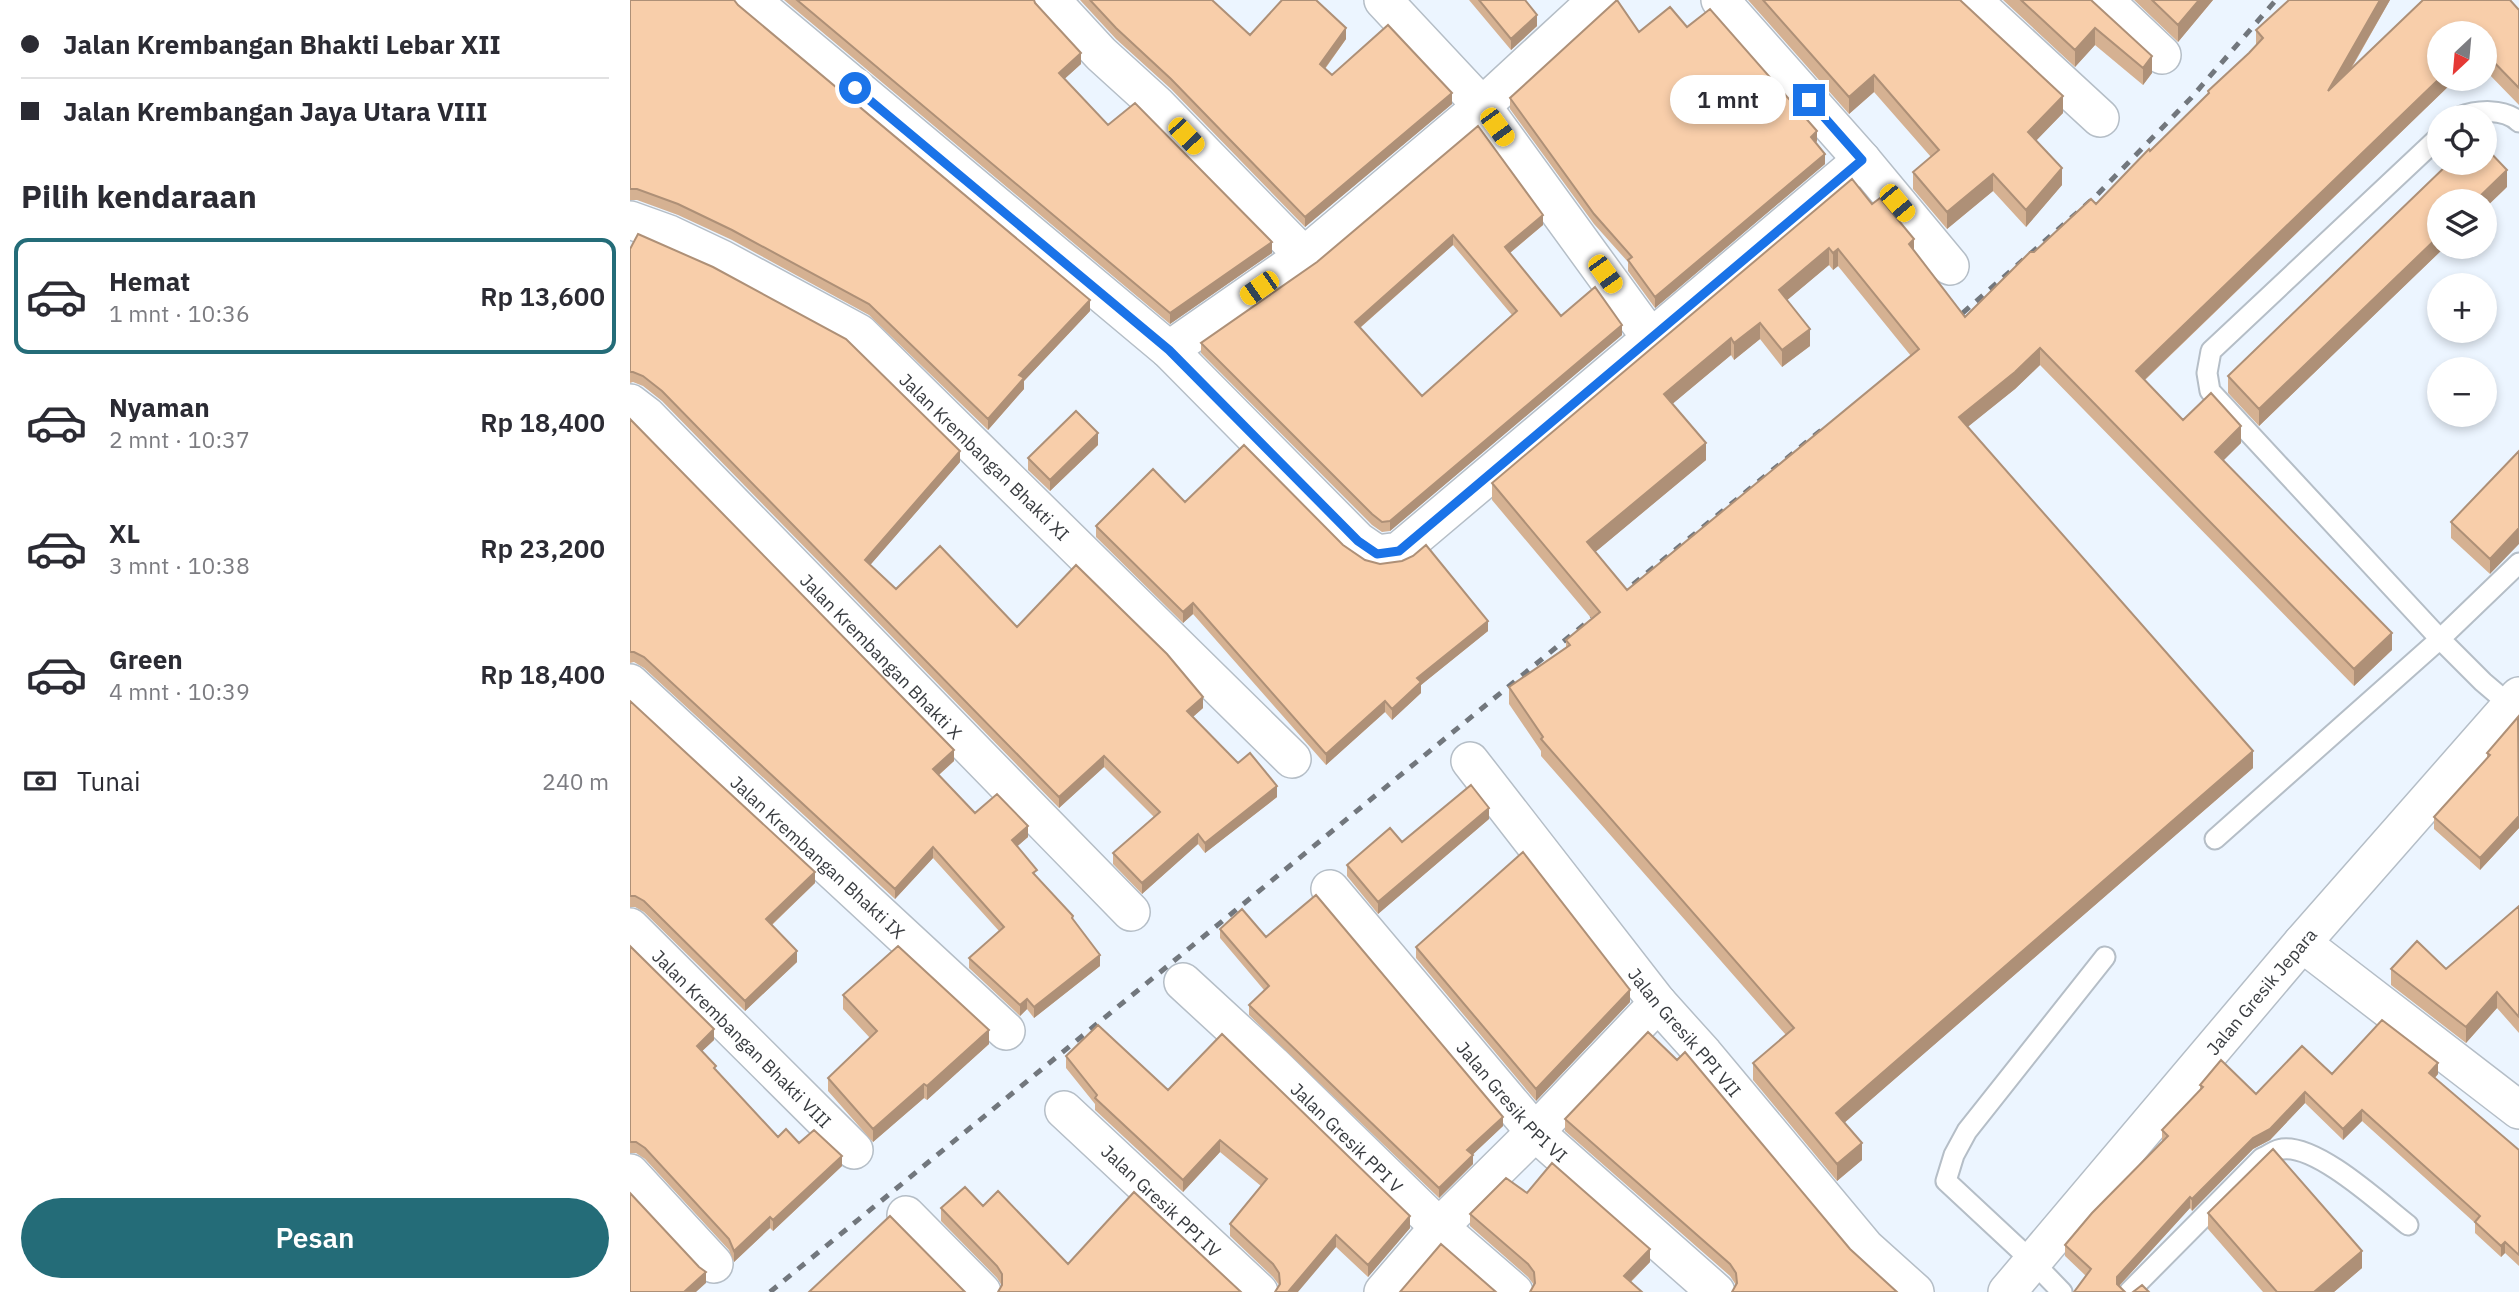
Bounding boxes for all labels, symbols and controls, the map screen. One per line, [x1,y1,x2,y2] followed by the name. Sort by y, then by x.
[2427,21,2497,91] north arrow
[2427,21,2497,427] map controls
[63,27,501,61] text: Jalan Krembangan Bhakti Lebar XII
[839,72,871,104] route start
[1669,76,1784,124] callout: 1 mnt
[1697,84,1759,114] text: 1 mnt
[1793,84,1825,116] route end
[63,94,488,128] text: Jalan Krembangan Jaya Utara VIII
[1477,104,1518,150] car
[2427,105,2497,175] button: locate
[1164,113,1209,159] car
[21,175,257,217] text: Pilih kendaraan
[1876,180,1919,226] car
[2427,189,2497,259] button: layers
[1585,251,1626,297] car
[109,264,190,298] text: Hemat
[25,265,88,328] icon: car
[1236,267,1283,309] car
[2427,273,2497,343] button: +
[480,279,605,313] text: Rp 13,600
[109,298,250,328] text: 1 mnt · 10:36
[2427,357,2497,427] button: −
[895,368,1074,545] street label: Jalan Krembangan Bhakti XI
[109,390,210,424] text: Nyaman
[25,391,88,454] icon: car
[480,405,605,439] text: Rp 18,400
[109,424,250,454] text: 2 mnt · 10:37
[109,516,140,550] text: XL
[25,517,88,580] icon: car
[480,531,605,565] text: Rp 23,200
[109,550,250,580] text: 3 mnt · 10:38
[796,569,967,744] street label: Jalan Krembangan Bhakti X
[109,642,183,676] text: Green
[25,643,88,706] icon: car
[480,657,605,691] text: Rp 18,400
[109,676,250,706] text: 4 mnt · 10:39
[21,762,59,800] icon: cash
[77,764,141,798] text: Tunai
[542,766,609,796] text: 240 m
[726,771,910,943] street label: Jalan Krembangan Bhakti IX
[2201,923,2322,1059] street label: Jalan Gresik Jepara
[648,944,836,1133] street label: Jalan Krembangan Bhakti VIII
[1623,963,1746,1101] street label: Jalan Gresik PPI VII
[1452,1036,1572,1167] street label: Jalan Gresik PPI VI
[1286,1077,1408,1197] street label: Jalan Gresik PPI V
[1097,1139,1226,1262] street label: Jalan Gresik PPI IV
[21,1198,609,1278] button: Pesan

